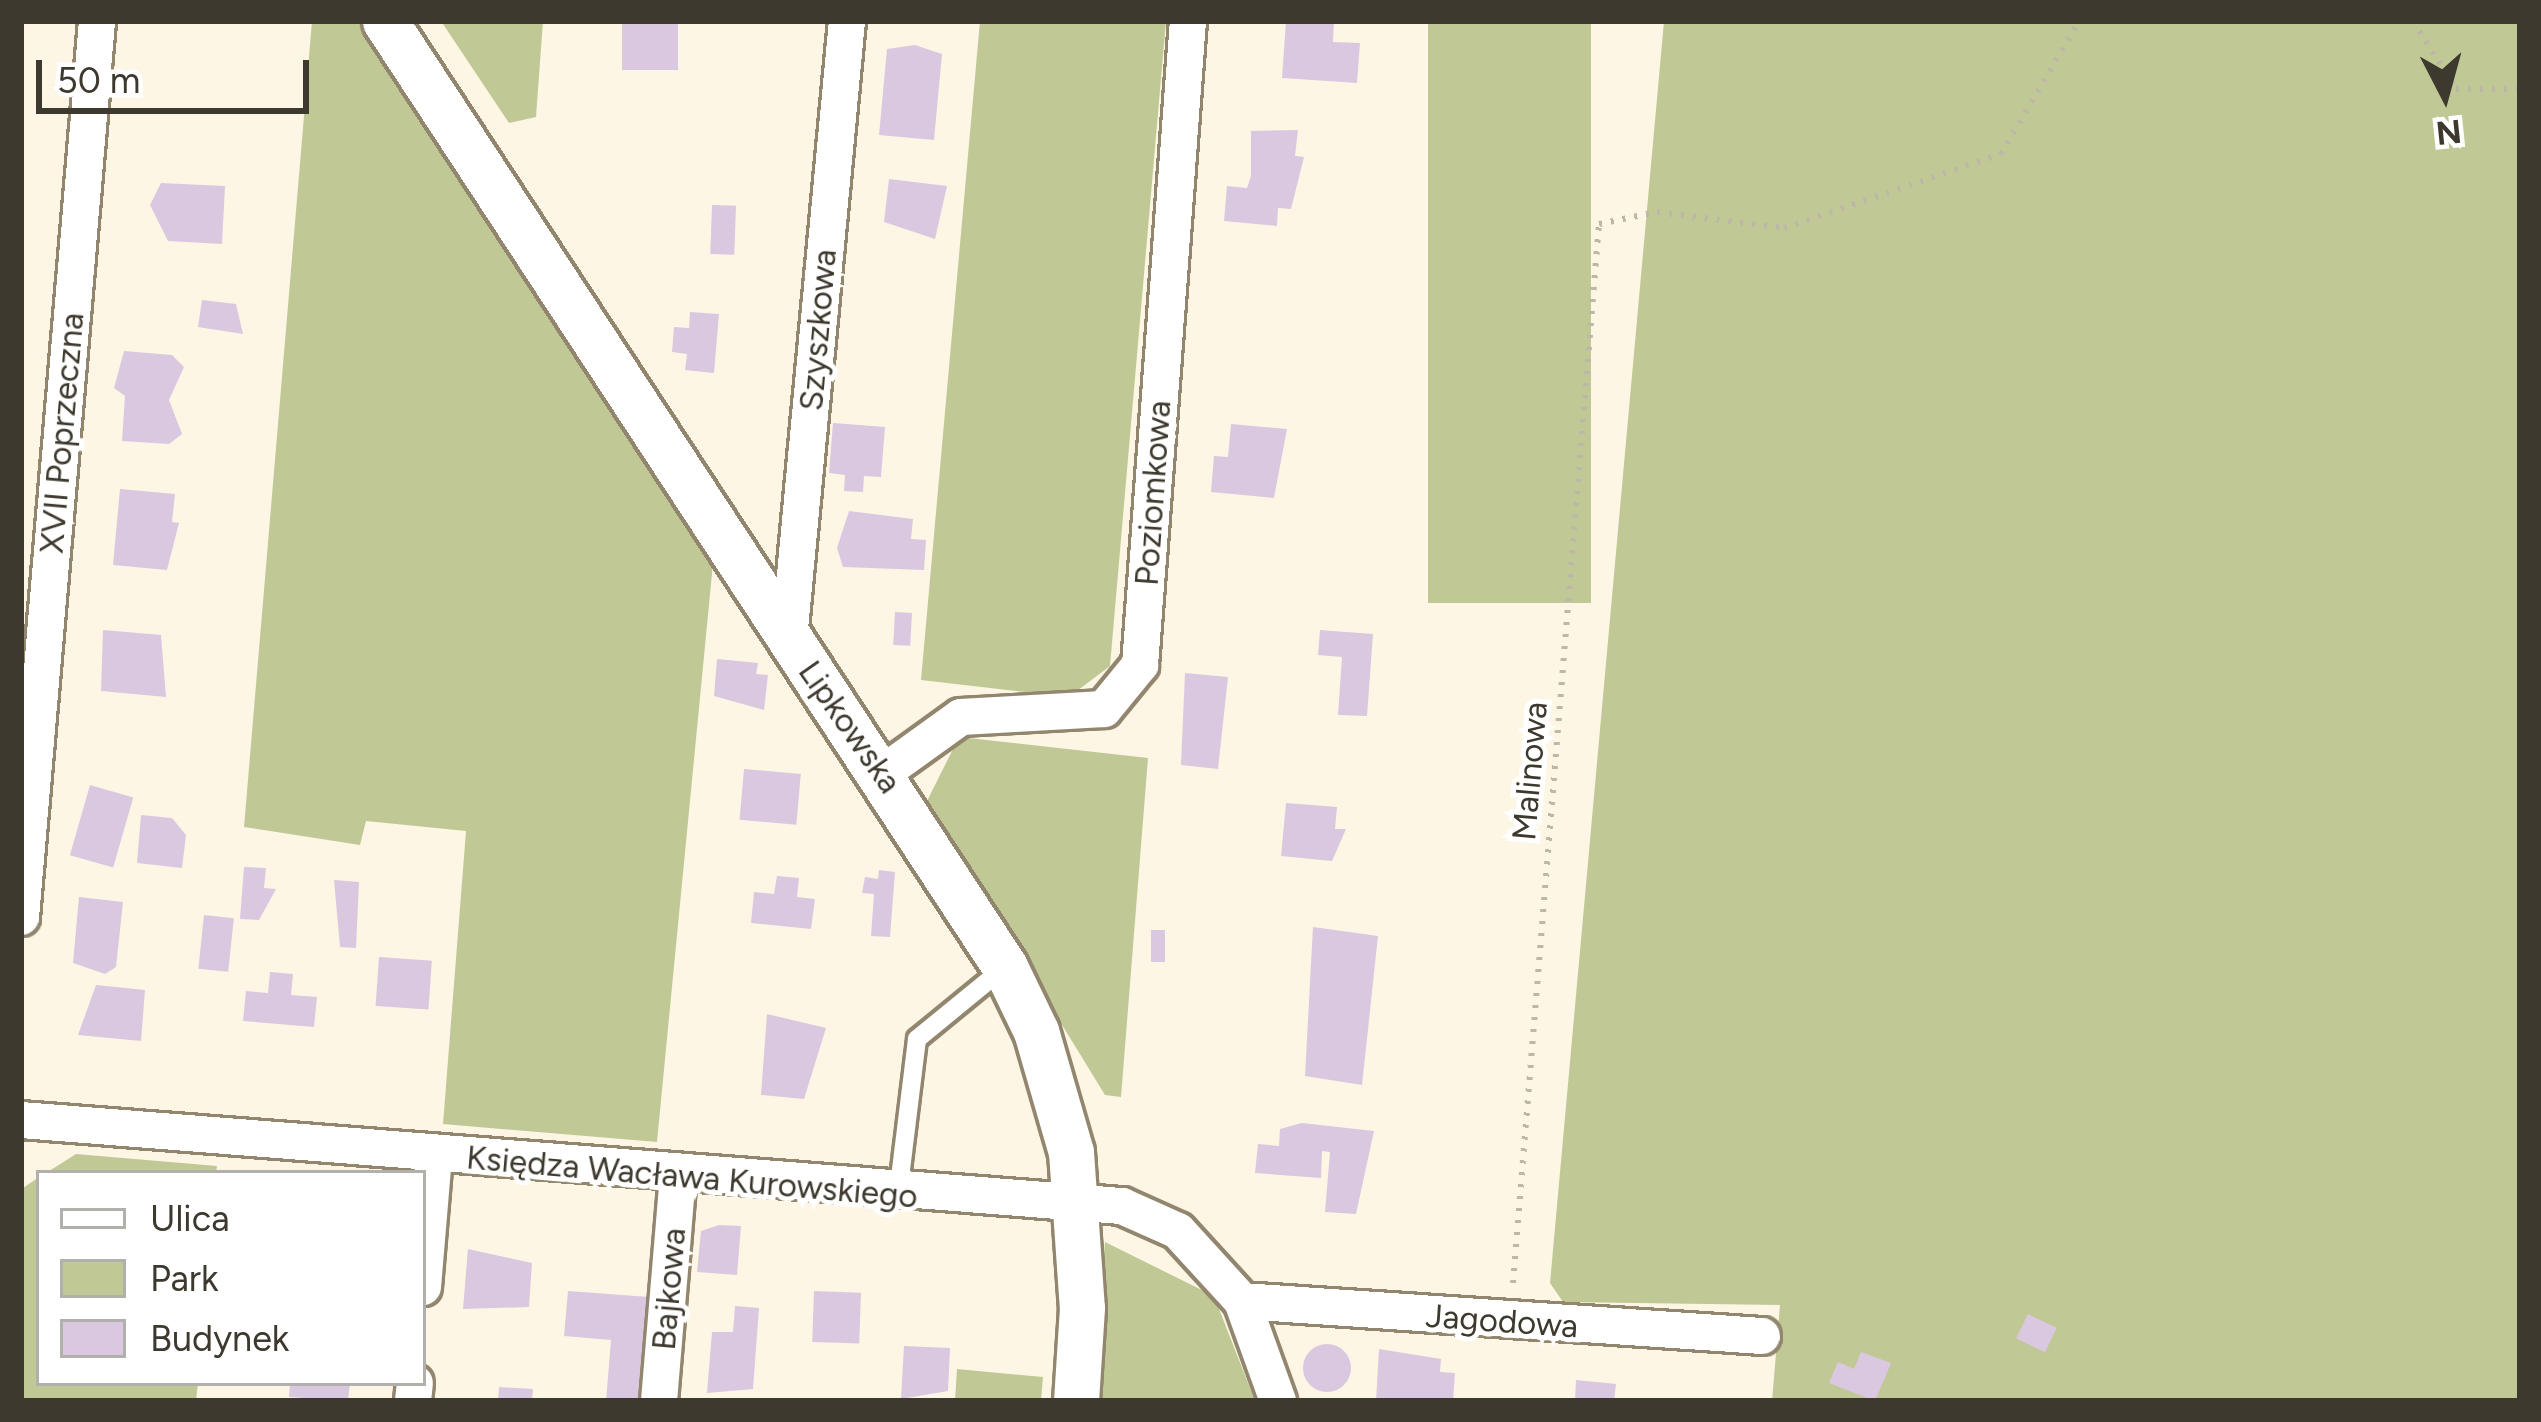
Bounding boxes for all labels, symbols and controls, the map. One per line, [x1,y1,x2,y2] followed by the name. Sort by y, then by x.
[42,36,315,110] scale bar
[2385,36,2505,156] north arrow
[57,59,140,102] text: 50 m
[2434,112,2464,153] text: N
[791,248,845,412] street label: Szyszkowa
[32,311,92,555] street label: XVII Poprzeczna
[1127,399,1179,587] street label: Poziomkowa
[790,653,910,801] street label: Lipkowska
[1504,700,1556,842] street label: Malinowa
[465,1138,919,1216] street label: Księdza Wacława Kurowskiego
[36,1170,426,1386] legend
[150,1197,230,1240] text: Ulica
[644,1226,694,1352] street label: Bajkowa
[150,1257,218,1300] text: Park
[1424,1296,1580,1346] street label: Jagodowa
[150,1317,289,1360] text: Budynek

